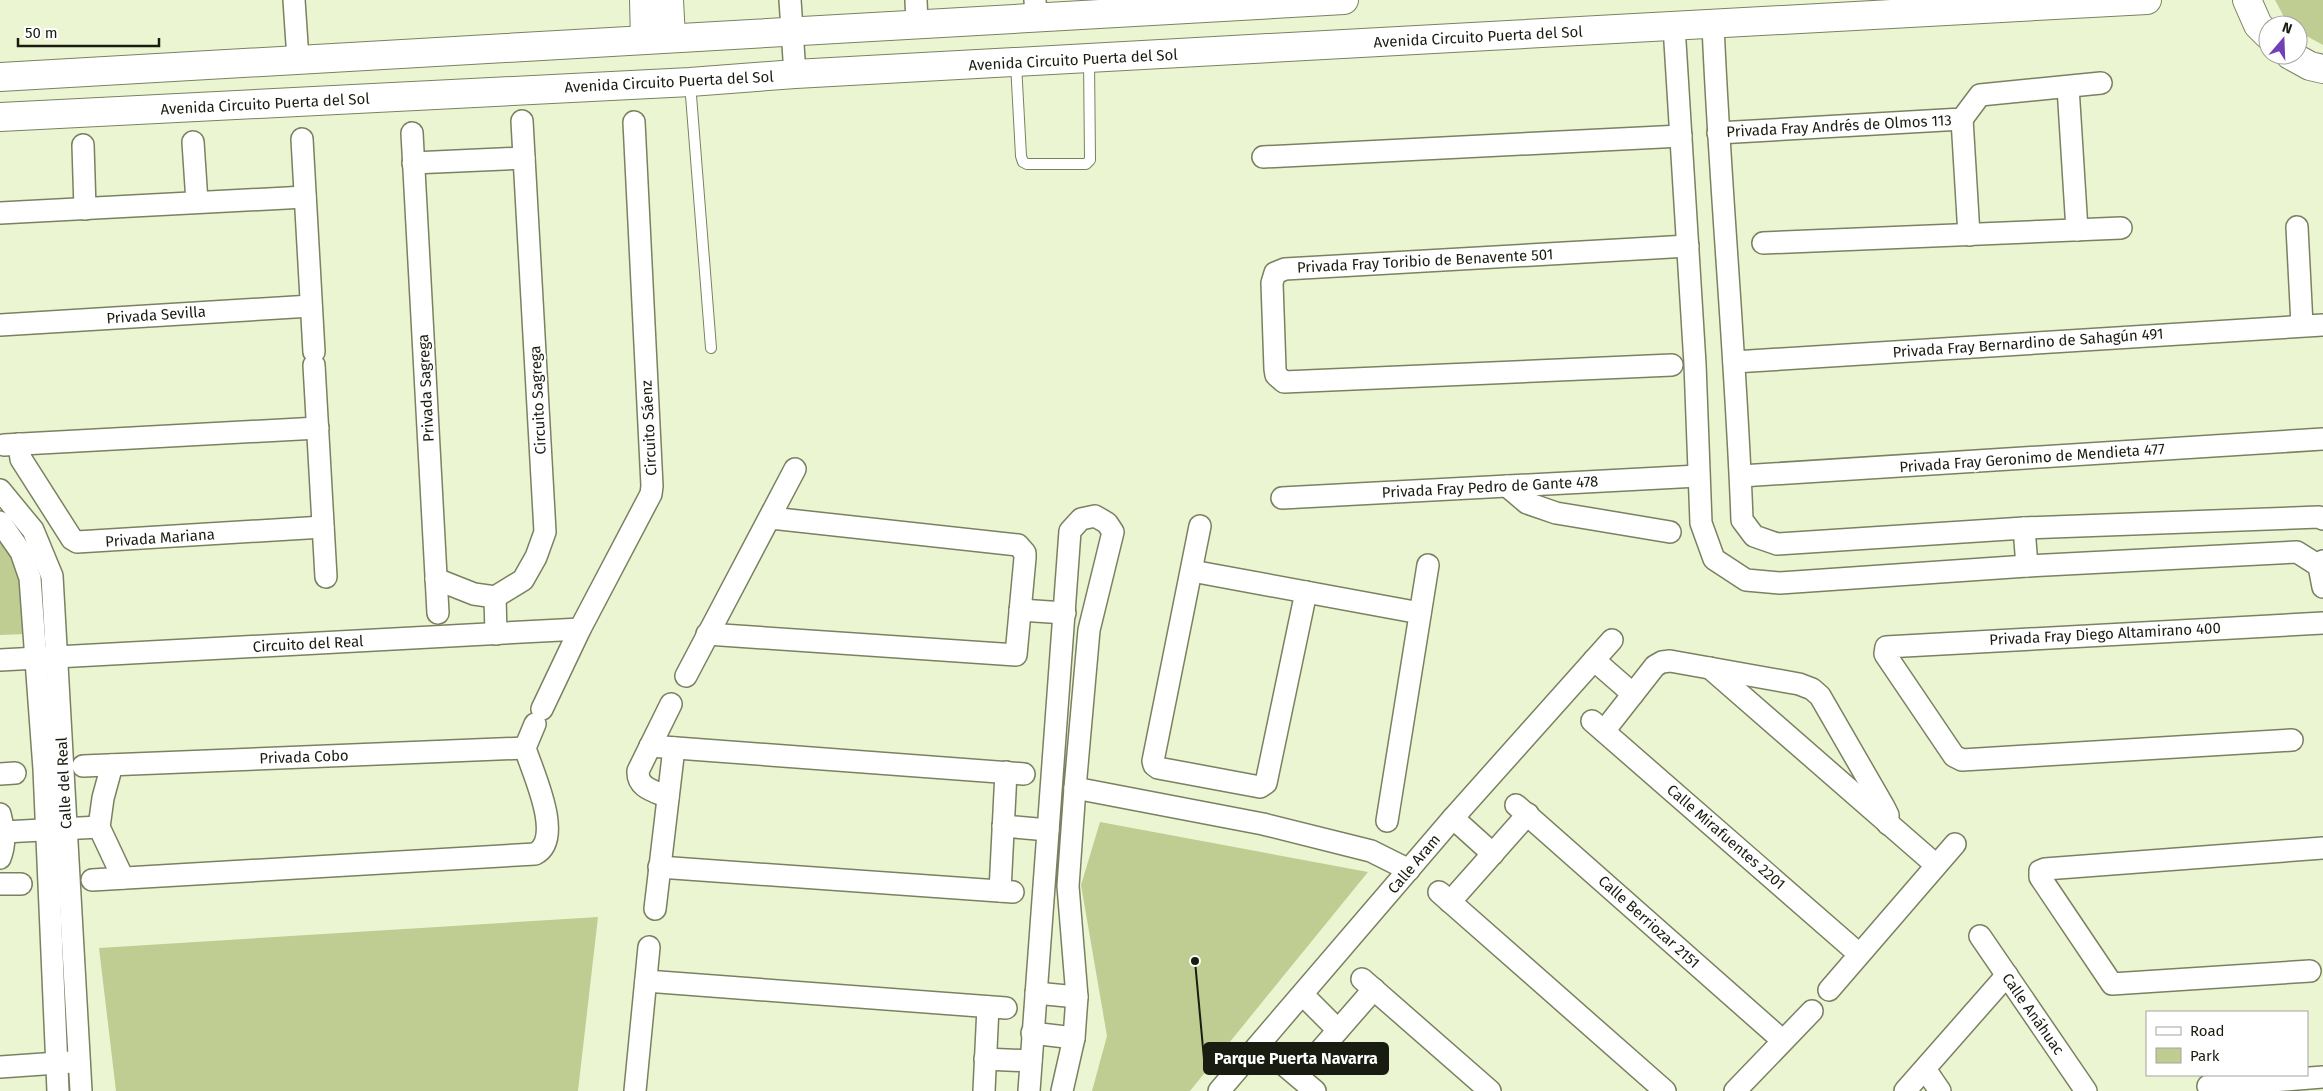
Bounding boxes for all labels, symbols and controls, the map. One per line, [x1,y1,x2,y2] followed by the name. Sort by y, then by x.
[18,15,159,47] scale bar
[2258,15,2308,65] north arrow
[2280,19,2294,38] text: N
[1373,23,1584,51] street label: Avenida Circuito Puerta del Sol
[25,24,58,42] text: 50 m
[968,46,1179,74] street label: Avenida Circuito Puerta del Sol
[564,68,775,96] street label: Avenida Circuito Puerta del Sol
[160,90,371,118] street label: Avenida Circuito Puerta del Sol
[1726,111,1952,141] street label: Privada Fray Andrés de Olmos 113
[1296,245,1554,277] street label: Privada Fray Toribio de Benavente 501
[106,303,206,327] street label: Privada Sevilla
[1892,325,2164,361] street label: Privada Fray Bernardino de Sahagún 491
[414,334,438,442] street label: Privada Sagrega
[526,345,550,455] street label: Circuito Sagrega
[637,379,660,476] street label: Circuito Sáenz
[1899,440,2166,476] street label: Privada Fray Geronimo de Mendieta 477
[1381,472,1599,502] street label: Privada Fray Pedro de Gante 478
[105,525,215,551] street label: Privada Mariana
[1989,619,2221,649] street label: Privada Fray Diego Altamirano 400
[252,632,364,656] street label: Circuito del Real
[53,736,75,829] street label: Calle del Real
[259,746,349,768] street label: Privada Cobo
[1663,781,1789,893] street label: Calle Mirafuentes 2201
[1384,831,1444,897] street label: Calle Aram
[1595,872,1703,972] street label: Calle Berriozar 2151
[1998,970,2068,1058] street label: Calle Anáhuac
[2146,1011,2308,1076] legend
[2190,1022,2225,1040] text: Road
[1204,1043,1388,1074] callout: Parque Puerta Navarra
[2190,1047,2220,1065] text: Park
[1214,1049,1378,1068] text: Parque Puerta Navarra

